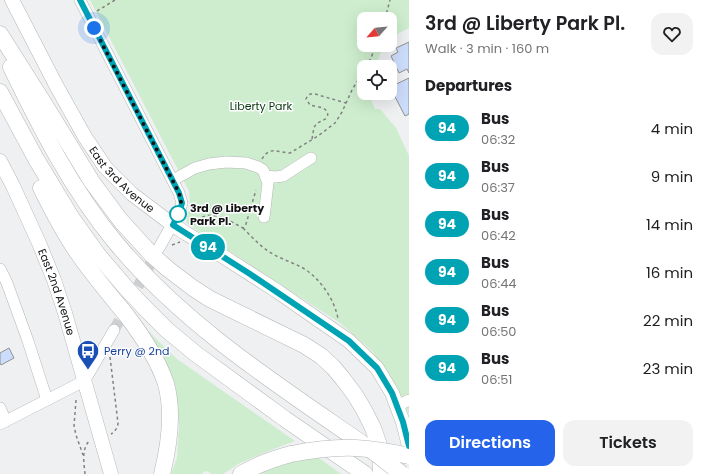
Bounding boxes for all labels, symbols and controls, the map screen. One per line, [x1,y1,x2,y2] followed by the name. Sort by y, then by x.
[425,10,625,37] text: 3rd @ Liberty Park Pl.
[357,12,397,52] north arrow
[357,12,397,100] map controls
[651,13,693,55] button: heart
[84,18,104,38] your location
[425,39,549,58] text: Walk · 3 min · 160 m
[357,60,397,100] button: locate
[425,75,512,96] text: Departures
[230,98,293,114] park label: Liberty Park
[481,108,509,129] text: Bus
[438,118,456,138] text: 94
[651,118,693,139] text: 4 min
[481,130,515,149] text: 06:32
[85,143,158,217] street label: East 3rd Avenue
[481,156,509,177] text: Bus
[438,166,456,186] text: 94
[651,166,693,187] text: 9 min
[481,178,515,197] text: 06:37
[190,200,264,229] place label: 3rd @ Liberty Park Pl.
[481,204,509,225] text: Bus
[169,205,187,223] marker: 3rd @ Liberty Park Pl.
[438,214,456,234] text: 94
[646,214,693,235] text: 14 min
[481,226,516,245] text: 06:42
[190,234,226,260] line badge: 94
[199,237,217,257] text: 94
[34,246,79,337] street label: East 2nd Avenue
[481,252,509,273] text: Bus
[438,262,456,282] text: 94
[646,262,693,283] text: 16 min
[481,274,517,293] text: 06:44
[481,300,509,321] text: Bus
[438,310,456,330] text: 94
[643,310,693,331] text: 22 min
[481,322,517,341] text: 06:50
[75,338,101,371] bus stop icon: Perry @ 2nd
[104,343,169,359] place label: Perry @ 2nd
[481,348,509,369] text: Bus
[438,358,456,378] text: 94
[643,358,693,379] text: 23 min
[481,370,513,389] text: 06:51
[425,420,555,466] button: Directions
[563,420,693,466] button: Tickets

